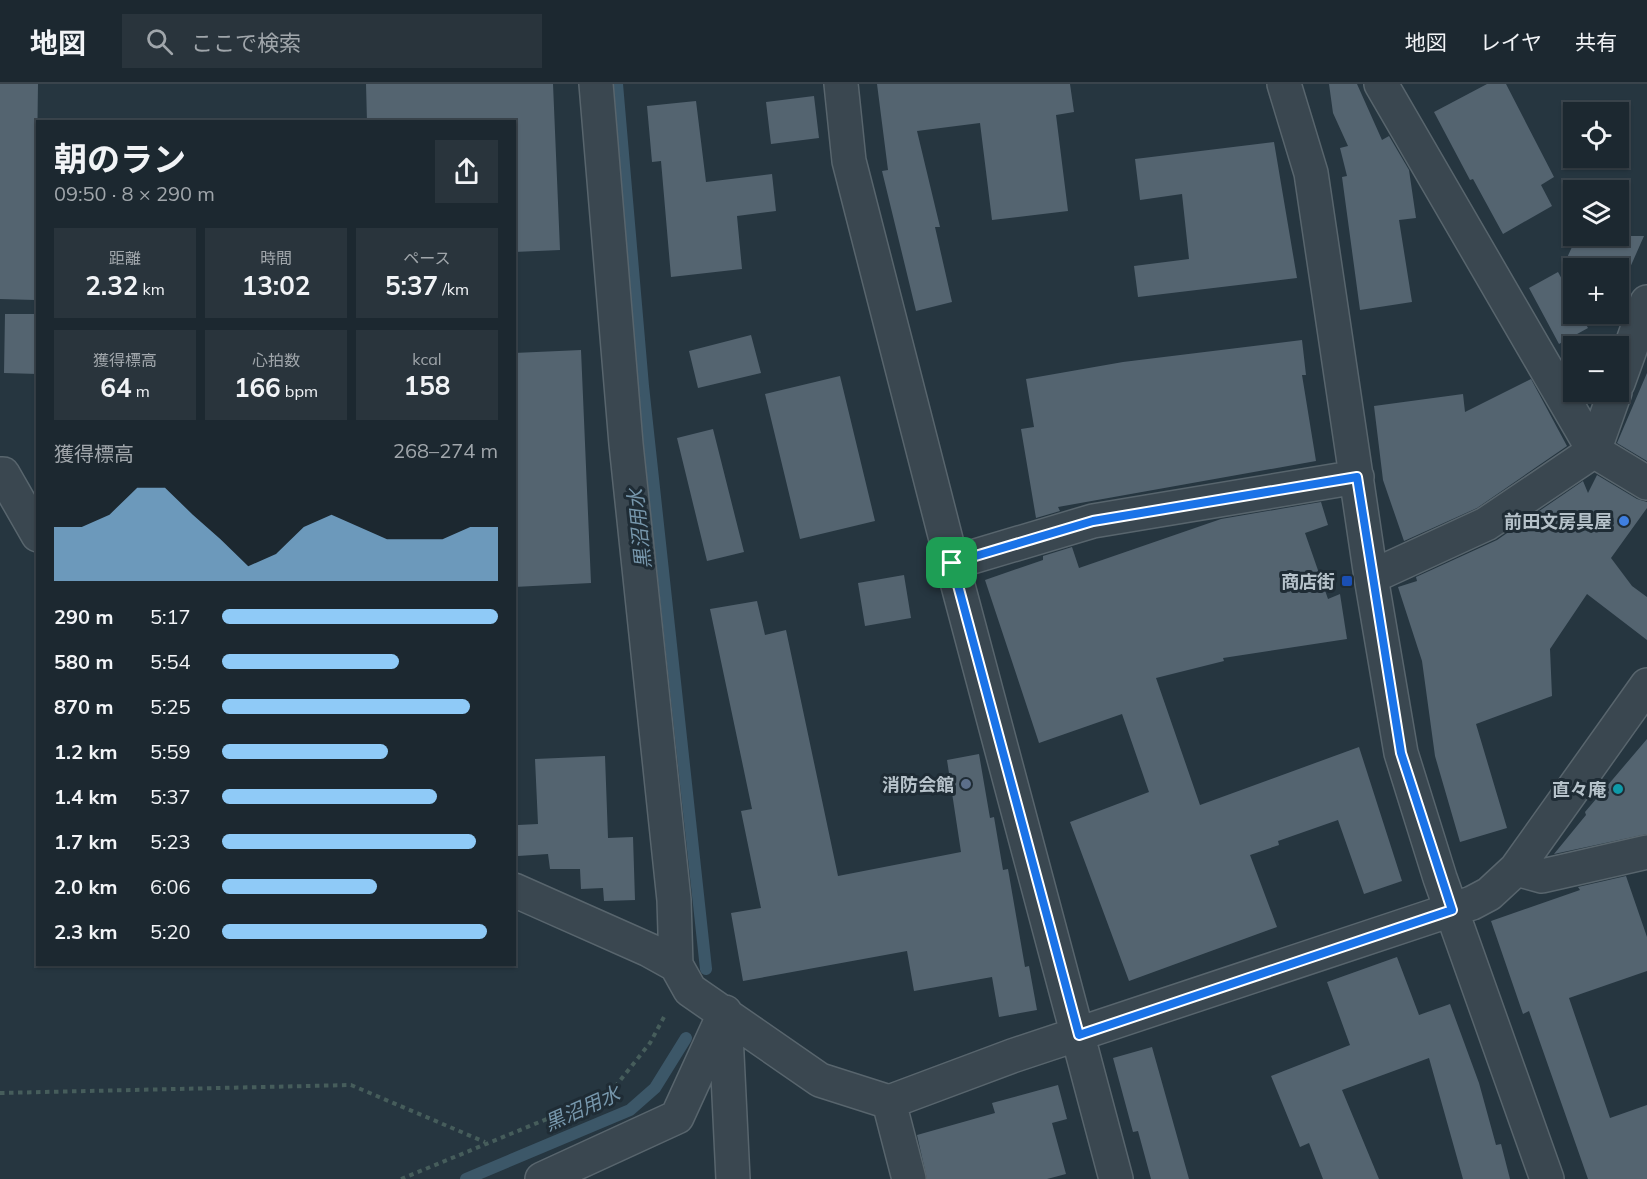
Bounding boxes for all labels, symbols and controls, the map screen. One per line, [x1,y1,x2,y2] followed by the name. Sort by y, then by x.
[122,14,542,68] search box
[30,25,86,60] text: 地図
[143,25,176,58] icon: search
[191,29,301,57] text: ここで検索
[1405,29,1447,55] text: 地図
[1480,29,1542,55] text: レイヤ
[1575,29,1617,55] text: 共有
[1563,102,1629,402] map controls
[1563,102,1629,168] button: locate
[54,138,186,179] text: 朝のラン
[435,140,498,203] button: share
[1563,180,1629,246] button: layers
[54,181,215,206] text: 09:50 · 8 × 290 m
[109,248,141,268] text: 距離
[260,248,292,268] text: 時間
[403,248,451,268] text: ペース
[1563,258,1629,324] button: +
[85,269,138,302] text: 2.32
[242,269,310,302] text: 13:02
[385,269,438,302] text: 5:37
[138,279,165,299] text: km
[438,279,469,299] text: /km
[1563,336,1629,402] button: −
[412,349,442,369] text: kcal
[93,350,157,370] text: 獲得標高
[252,350,300,370] text: 心拍数
[404,369,450,402] text: 158
[100,371,131,404] text: 64
[234,371,281,404] text: 166
[131,381,150,401] text: m
[281,381,318,401] text: bpm
[393,438,498,463] text: 268–274 m
[54,441,134,466] text: 獲得標高
[622,486,656,570] water label: 黒沼用水
[1504,510,1612,533] place label: 前田文房具屋
[1617,514,1631,528] marker: 前田文房具屋
[926,537,977,588] pin
[935,546,968,579] icon: arrive
[1281,570,1335,593] place label: 商店街
[1340,574,1354,588] marker: 商店街
[54,604,113,629] text: 290 m
[150,604,191,629] text: 5:17
[54,649,113,674] text: 580 m
[150,649,191,674] text: 5:54
[54,694,113,719] text: 870 m
[150,694,191,719] text: 5:25
[54,739,117,764] text: 1.2 km
[150,739,191,764] text: 5:59
[882,773,954,796] place label: 消防会館
[959,777,973,791] marker: 消防会館
[1552,778,1606,801] place label: 直々庵
[1611,782,1625,796] marker: 直々庵
[54,784,117,809] text: 1.4 km
[150,784,191,809] text: 5:37
[54,829,117,854] text: 1.7 km
[150,829,191,854] text: 5:23
[54,874,117,899] text: 2.0 km
[150,874,191,899] text: 6:06
[54,919,117,944] text: 2.3 km
[150,919,191,944] text: 5:20
[540,1079,625,1136] water label: 黒沼用水

